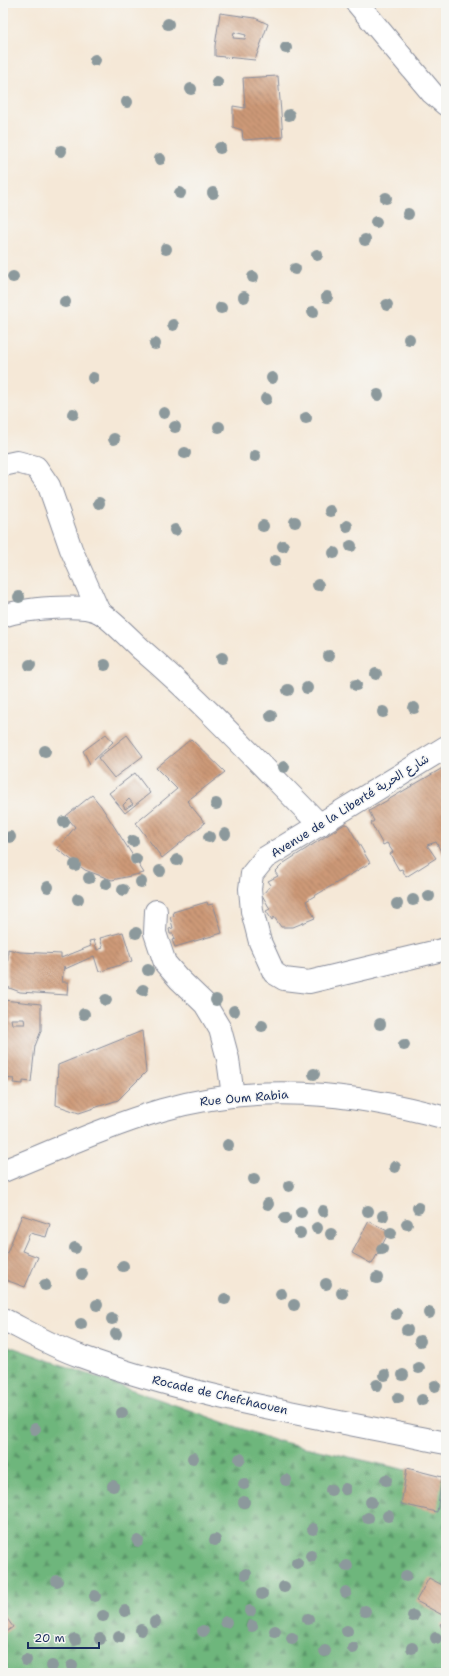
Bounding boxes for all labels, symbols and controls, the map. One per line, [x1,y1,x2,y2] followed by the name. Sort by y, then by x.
[268,751,433,862] street label: Avenue de la Liberté شارع الحرية
[199,1086,289,1110] street label: Rue Oum Rabia
[151,1372,289,1418] street label: Rocade de Chefchaouen
[28,1624,99,1650] scale bar
[34,1630,65,1646] text: 20 m

